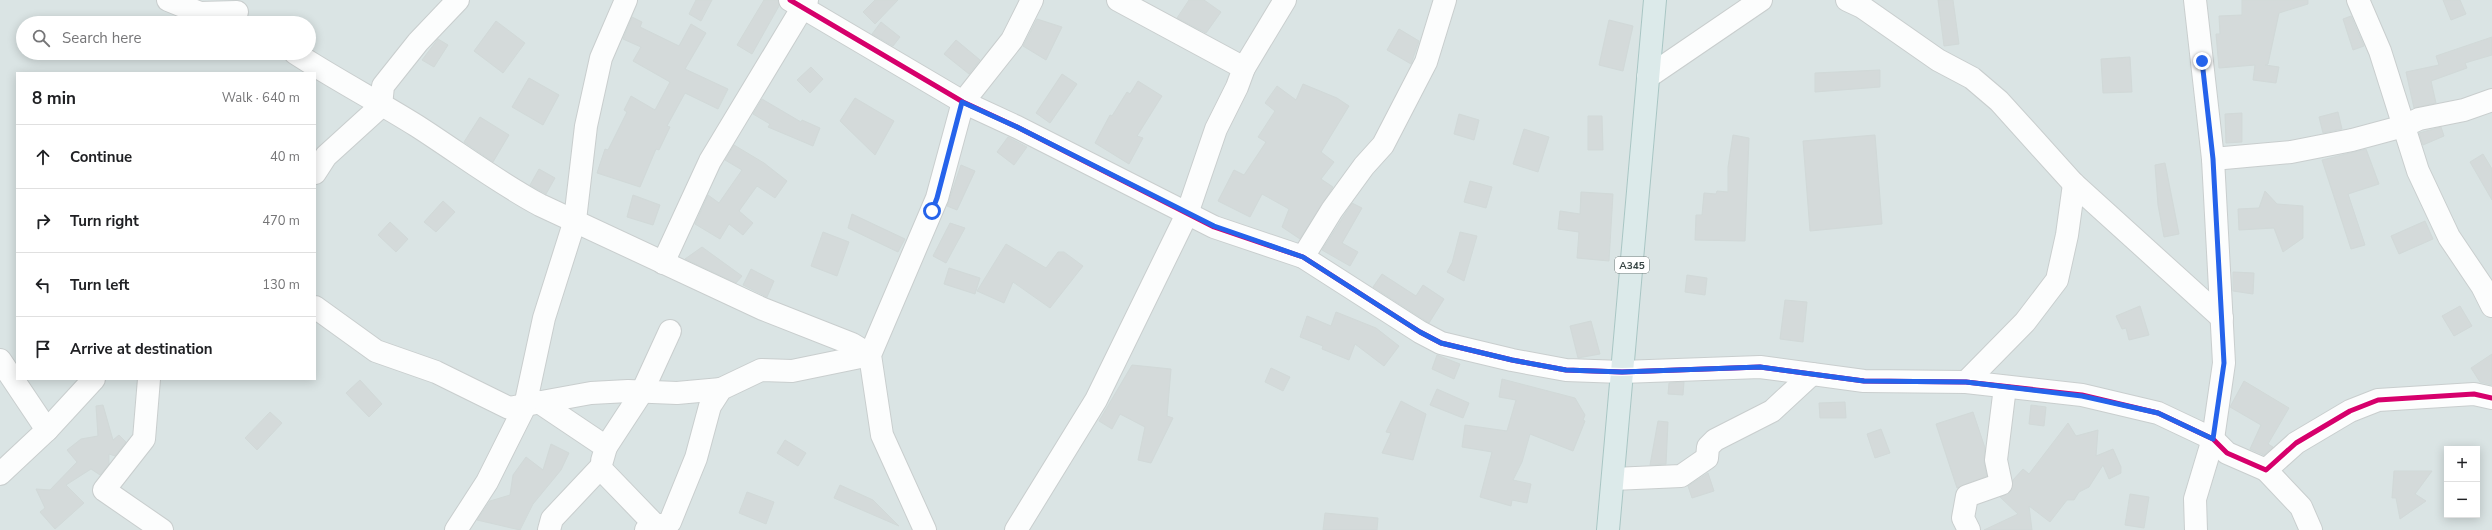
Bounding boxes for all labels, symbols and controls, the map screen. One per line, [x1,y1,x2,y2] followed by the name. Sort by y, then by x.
[16,16,316,60] search box
[30,27,52,49] icon: search
[62,28,142,48] text: Search here
[2193,52,2211,70] route end
[32,87,76,110] text: 8 min
[222,89,300,107] text: Walk · 640 m
[32,146,54,168] icon: ahead
[70,147,132,167] text: Continue
[270,148,300,166] text: 40 m
[923,202,941,220] route start
[32,210,54,232] icon: right
[70,211,139,231] text: Turn right
[262,212,300,230] text: 470 m
[1615,257,1649,273] road number: A345
[32,274,54,296] icon: left
[70,275,129,295] text: Turn left
[262,276,300,294] text: 130 m
[32,338,54,360] icon: arrive
[70,339,213,359] text: Arrive at destination
[2444,446,2480,518] map controls
[2444,446,2480,482] button: +
[2444,482,2480,518] button: −

